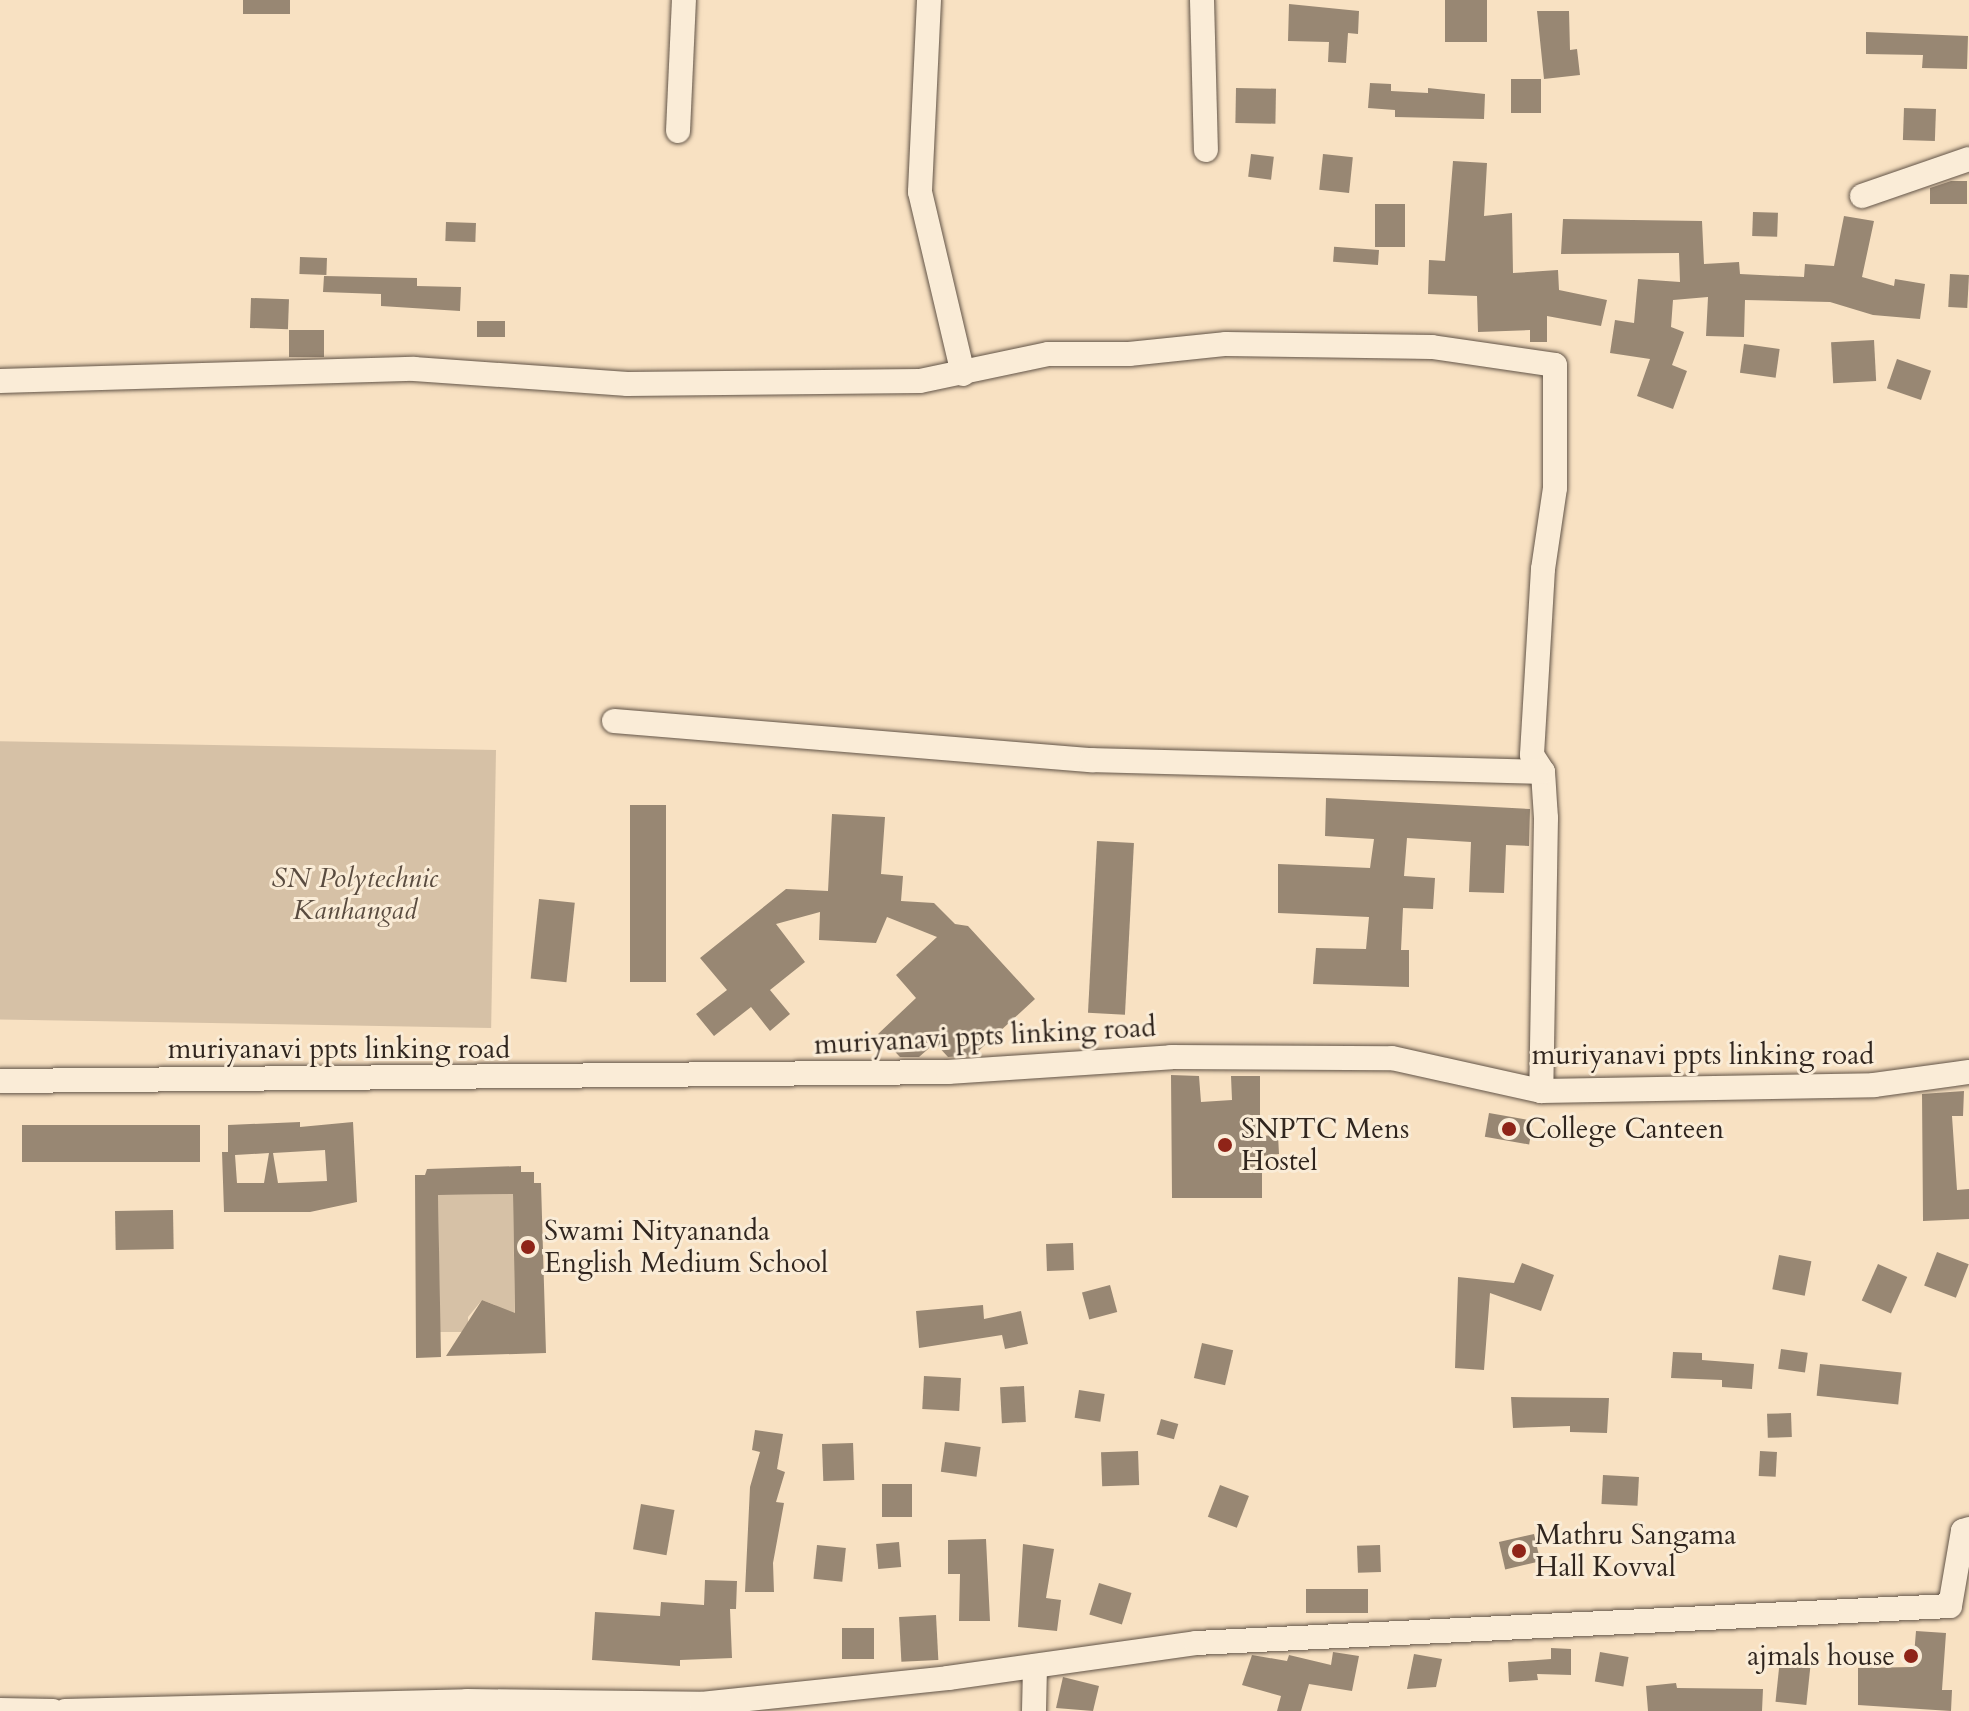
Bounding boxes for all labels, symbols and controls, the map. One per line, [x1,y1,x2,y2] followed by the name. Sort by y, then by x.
[272,861,438,927] park label: SN Polytechnic Kanhangad
[813,1010,1157,1062] street label: muriyanavi ppts linking road
[168,1032,510,1066] street label: muriyanavi ppts linking road
[1532,1038,1874,1072] street label: muriyanavi ppts linking road
[1241,1112,1409,1178] place label: SNPTC Mens Hostel
[1525,1112,1724,1146] place label: College Canteen
[1500,1120,1518,1138] marker: College Canteen
[1216,1136,1234,1154] marker: SNPTC Mens Hostel
[544,1214,828,1280] place label: Swami Nityananda English Medium School
[519,1238,537,1256] marker: Swami Nityananda English Medium School
[1535,1518,1736,1584] place label: Mathru Sangama Hall Kovval
[1510,1542,1528,1560] marker: Mathru Sangama Hall Kovval
[1747,1639,1895,1673] place label: ajmals house
[1902,1647,1920,1665] marker: ajmals house

